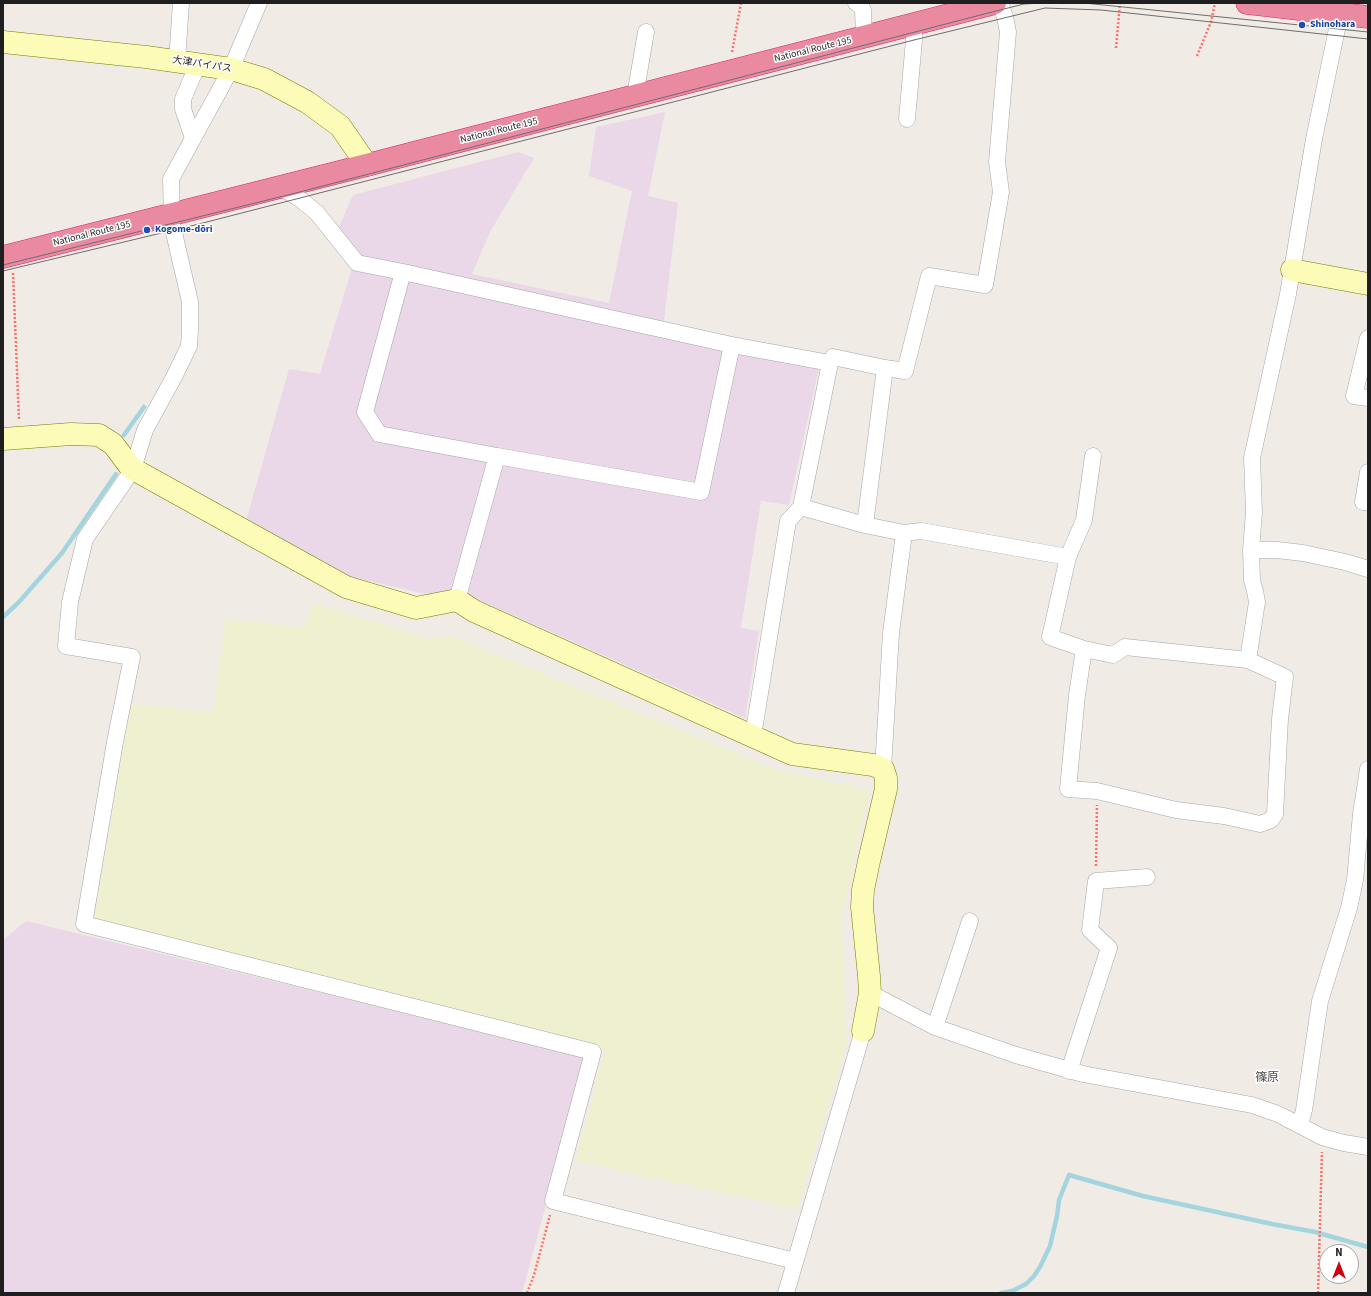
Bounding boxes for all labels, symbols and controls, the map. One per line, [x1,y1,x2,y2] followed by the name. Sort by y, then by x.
[1310,19,1355,31] place label: Shinohara
[1297,20,1307,30] marker: Shinohara
[773,35,853,65] street label: National Route 195
[171,54,233,76] street label: 大津バイパス
[459,116,539,146] street label: National Route 195
[52,219,132,249] street label: National Route 195
[155,224,212,236] place label: Kogome-dōri
[142,225,152,235] marker: Kogome-dōri
[1255,1071,1279,1085] district label: 篠原
[1319,1244,1359,1284] north arrow
[1335,1245,1343,1260] text: N

